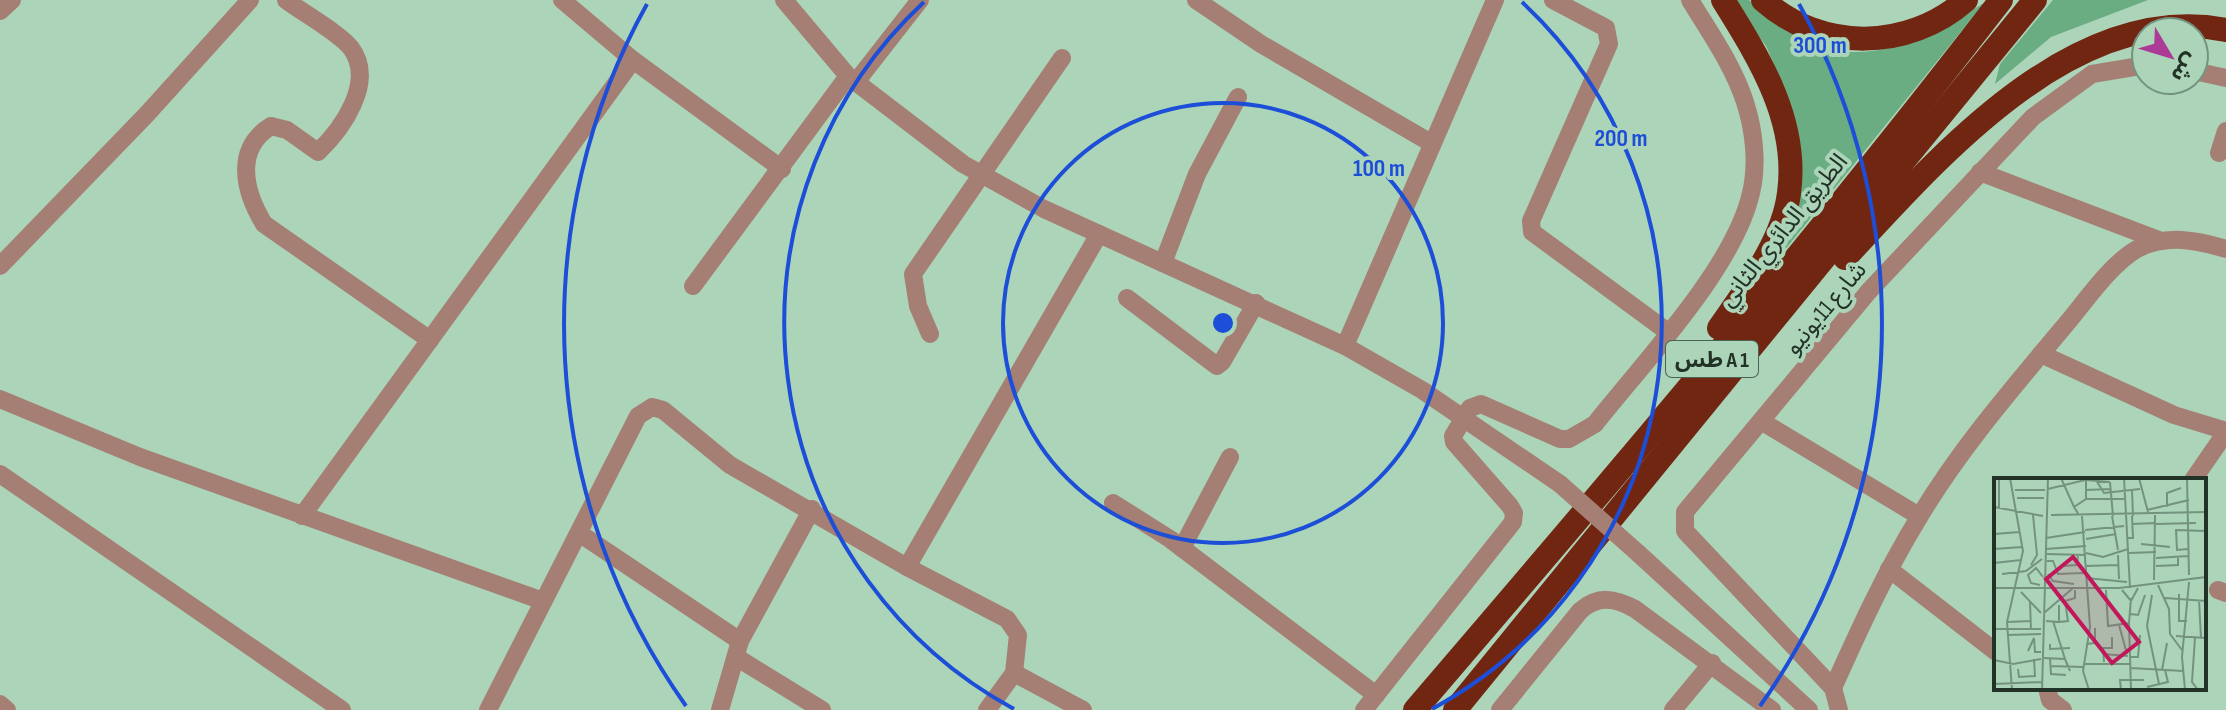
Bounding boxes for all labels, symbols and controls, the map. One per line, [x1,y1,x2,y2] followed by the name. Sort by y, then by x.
[2130,16,2210,96] north arrow
[1793,31,1847,60] text: 300 m
[2165,47,2204,88] text: ش
[1594,124,1648,153] text: 200 m
[1713,148,1857,315] street label: الطريق الدائري الثاني
[1353,154,1405,183] text: 100 m
[1778,256,1874,362] street label: شارع 11يونيو
[1209,309,1237,337] centre of rings
[1666,341,1758,377] road number: طس A 1
[1994,478,2206,690] inset map

